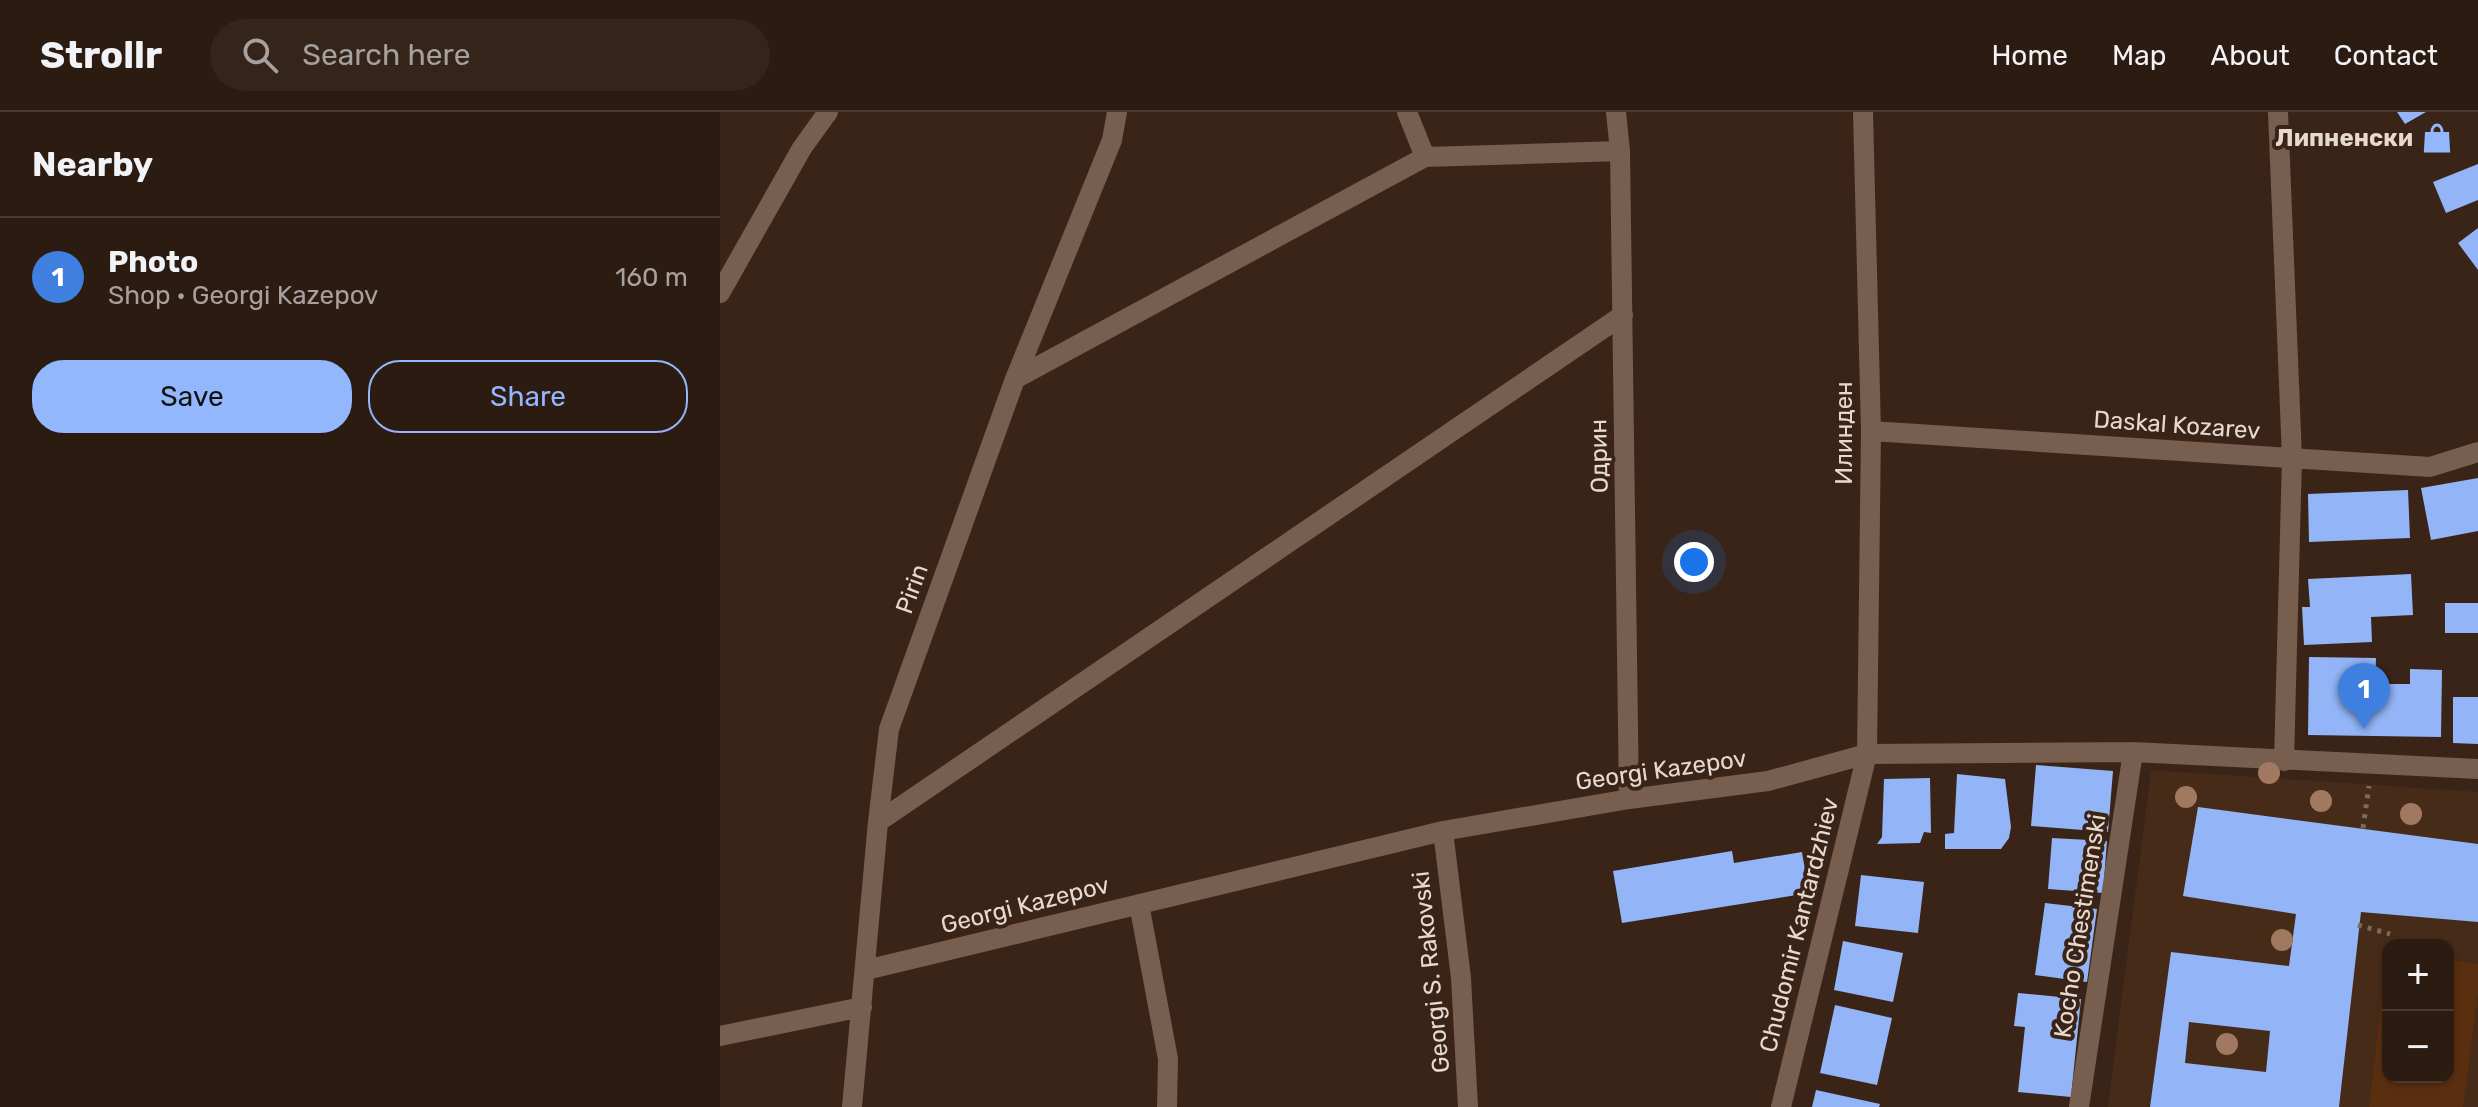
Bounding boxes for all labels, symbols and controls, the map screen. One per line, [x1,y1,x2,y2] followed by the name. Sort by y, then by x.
[210,19,770,91] search box
[40,32,162,78] text: Strollr
[238,33,282,77] icon: search
[302,37,471,73] text: Search here
[1991,39,2068,72] text: Home
[2112,39,2166,72] text: Map
[2210,39,2290,72] text: About
[2334,39,2438,72] text: Contact
[2420,121,2454,155] shop icon: Липненски
[2275,124,2413,152] place label: Липненски
[32,144,153,185] text: Nearby
[108,244,198,280] text: Photo
[52,262,64,293] text: 1
[615,262,688,293] text: 160 m
[108,280,379,311] text: Shop · Georgi Kazepov
[32,360,352,433] button: Save
[368,360,688,433] button: Share
[1830,381,1858,485] street label: Илинден
[2093,405,2261,445] street label: Daskal Kozarev
[1584,419,1614,493] street label: Одрин
[1674,542,1714,582] your location
[890,560,934,618] street label: Pirin
[2338,663,2390,729] pin: 1
[1574,744,1748,796] street label: Georgi Kazepov
[1754,795,1844,1055] street label: Chudomir Kantardzhiev
[2048,812,2112,1040] street label: Kocho Chestimenski
[1406,870,1456,1074] street label: Georgi S. Rakovski
[938,871,1112,939] street label: Georgi Kazepov
[2382,939,2454,1083] map controls
[2382,939,2454,1011] button: +
[2382,1011,2454,1083] button: −

